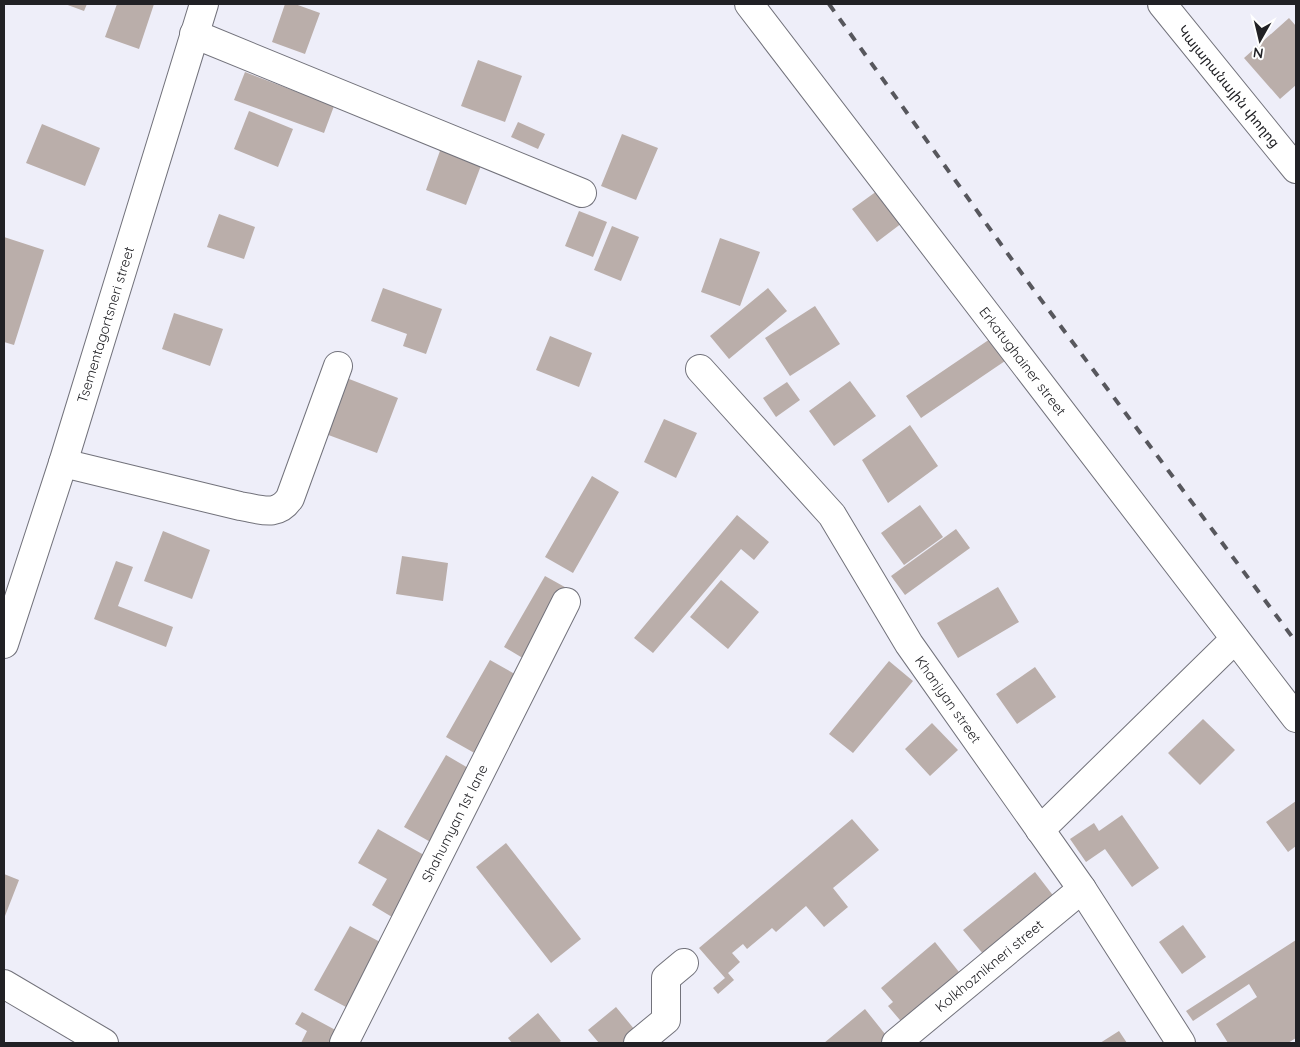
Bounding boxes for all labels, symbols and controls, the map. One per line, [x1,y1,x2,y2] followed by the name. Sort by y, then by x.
[1235,15,1285,65] north arrow
[1174,21,1284,151] street label: Կայարանային փողոց
[1252,43,1265,63] text: N
[73,244,138,405] street label: Tsementagortsneri street
[975,303,1070,419] street label: Erkatughainer street
[911,652,985,747] street label: Khanjyan street
[417,761,492,885] street label: Shahumyan 1st lane
[931,916,1047,1016] street label: Kolkhoznikneri street

